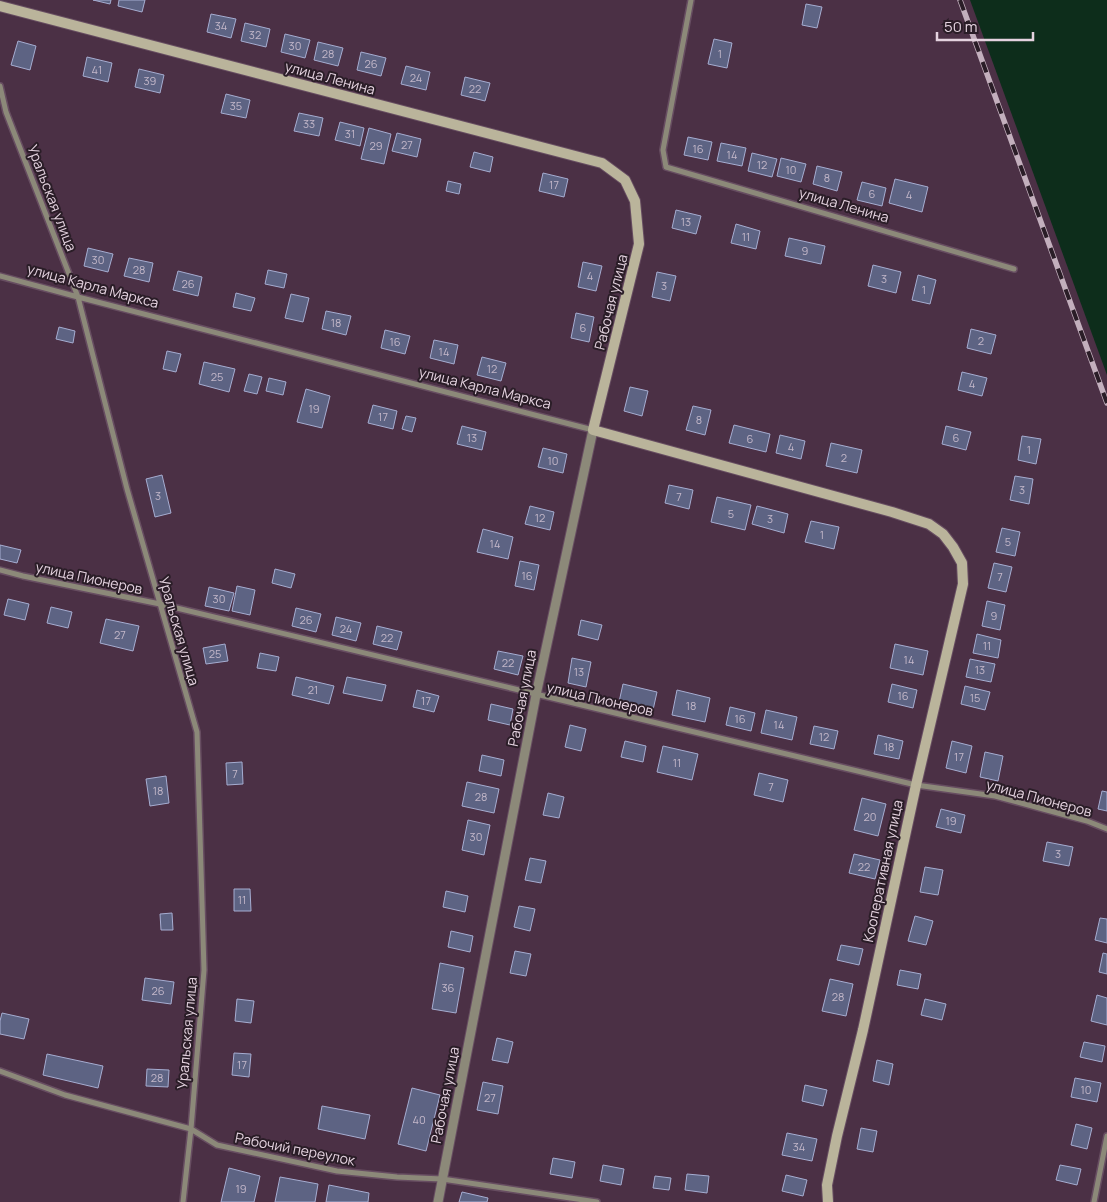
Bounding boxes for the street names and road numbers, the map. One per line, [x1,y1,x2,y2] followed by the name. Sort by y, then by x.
[283,56,377,99] street label: улица Ленина
[23,142,81,254] street label: Уральская улица
[797,183,891,226] street label: улица Ленина
[589,252,632,352] street label: Рабочая улица
[25,259,161,312] street label: улица Карла Маркса
[417,362,553,413] street label: улица Карла Маркса
[34,557,145,598] street label: улица Пионеров
[155,574,204,687] street label: Уральская улица
[503,648,540,748] street label: Рабочая улица
[545,677,656,720] street label: улица Пионеров
[984,774,1095,821] street label: улица Пионеров
[858,798,907,944] street label: Кооперативная улица
[172,976,201,1090] street label: Уральская улица
[426,1045,463,1145] street label: Рабочая улица
[233,1128,358,1170] street label: Рабочий переулок

